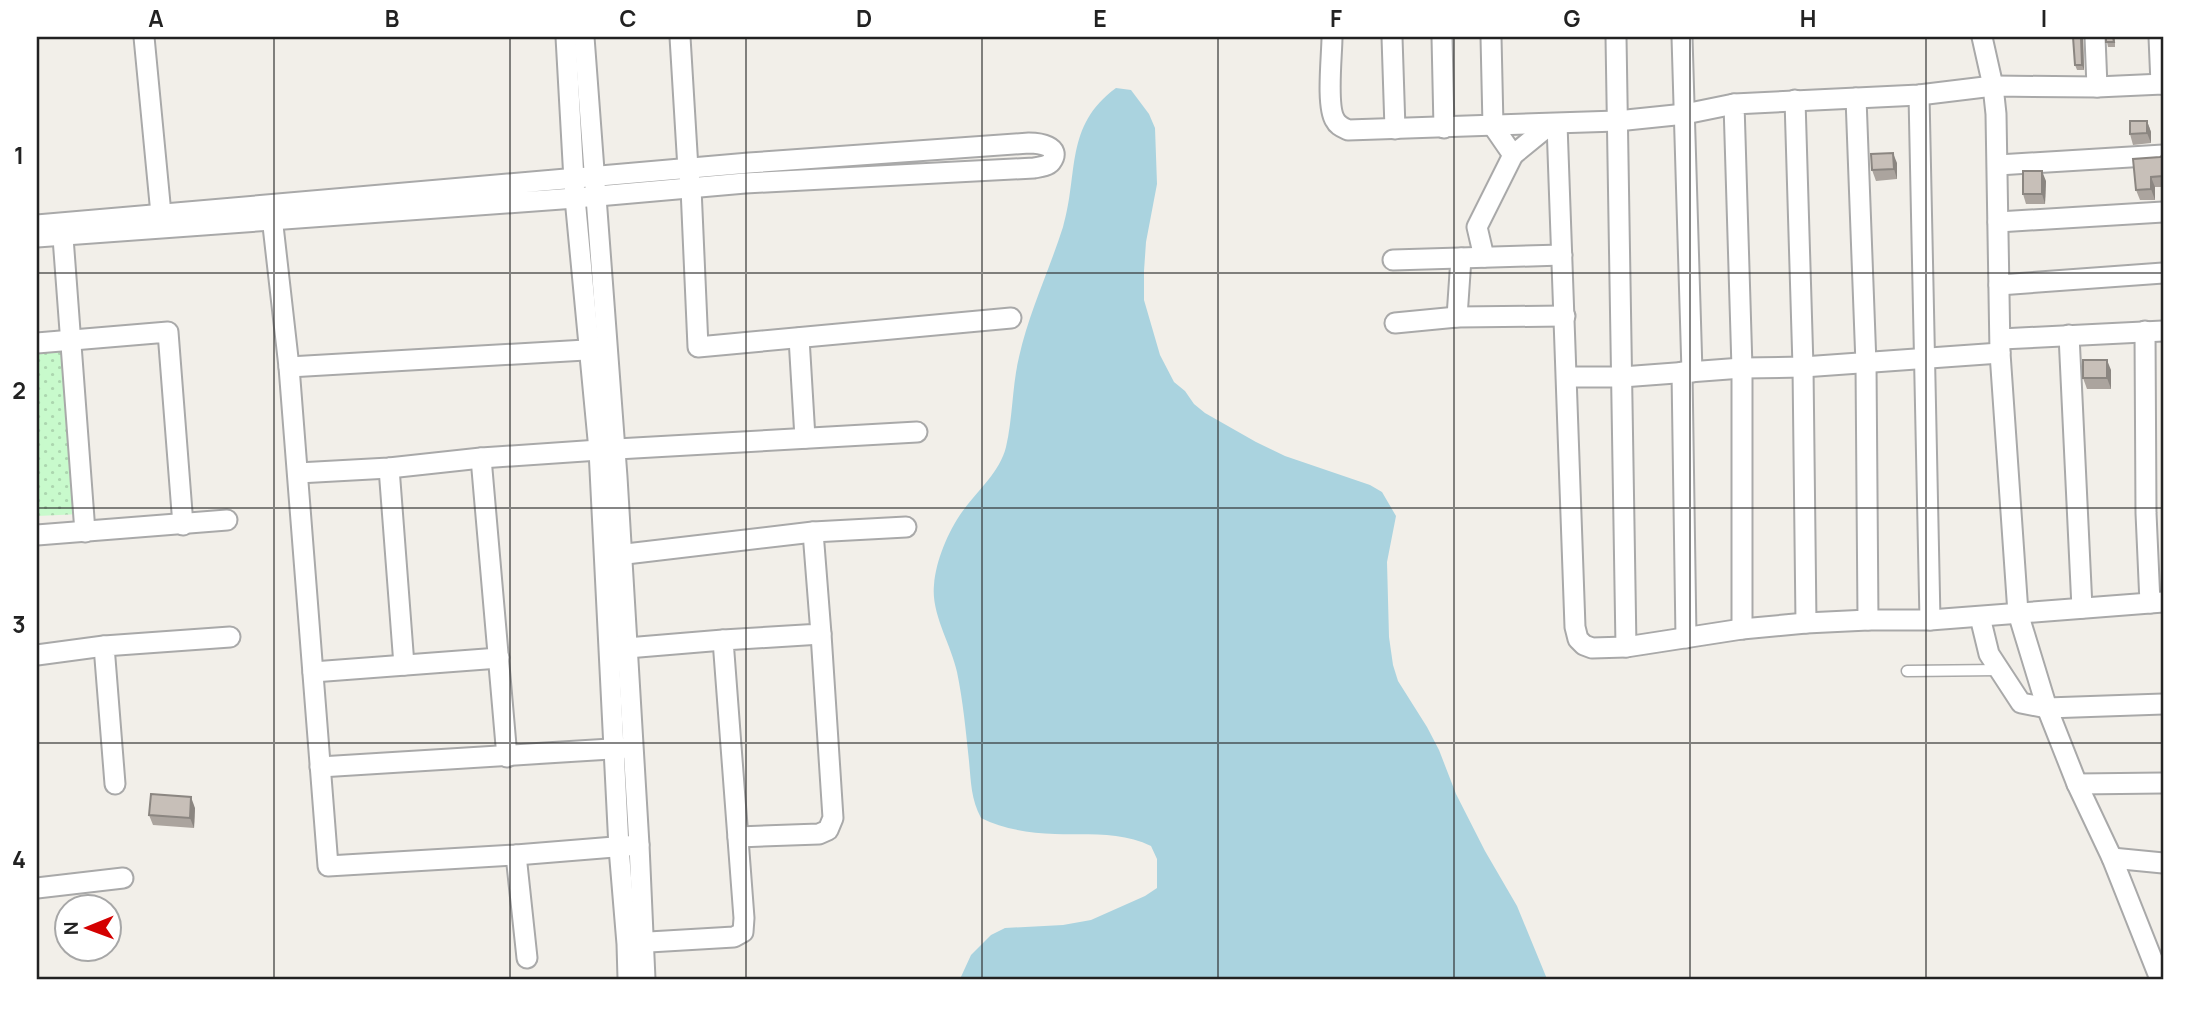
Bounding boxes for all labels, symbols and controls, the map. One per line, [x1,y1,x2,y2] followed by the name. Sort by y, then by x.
[148,2,164,34] text: A
[385,2,399,34] text: B
[620,2,637,34] text: C
[856,2,872,34] text: D
[1093,2,1107,34] text: E
[1330,2,1342,34] text: F
[1564,2,1581,34] text: G
[1800,2,1816,34] text: H
[2041,2,2047,34] text: I
[14,139,24,171] text: 1
[12,374,26,406] text: 2
[12,608,26,640] text: 3
[12,843,26,875] text: 4
[52,894,122,964] north arrow
[58,921,84,935] text: N

